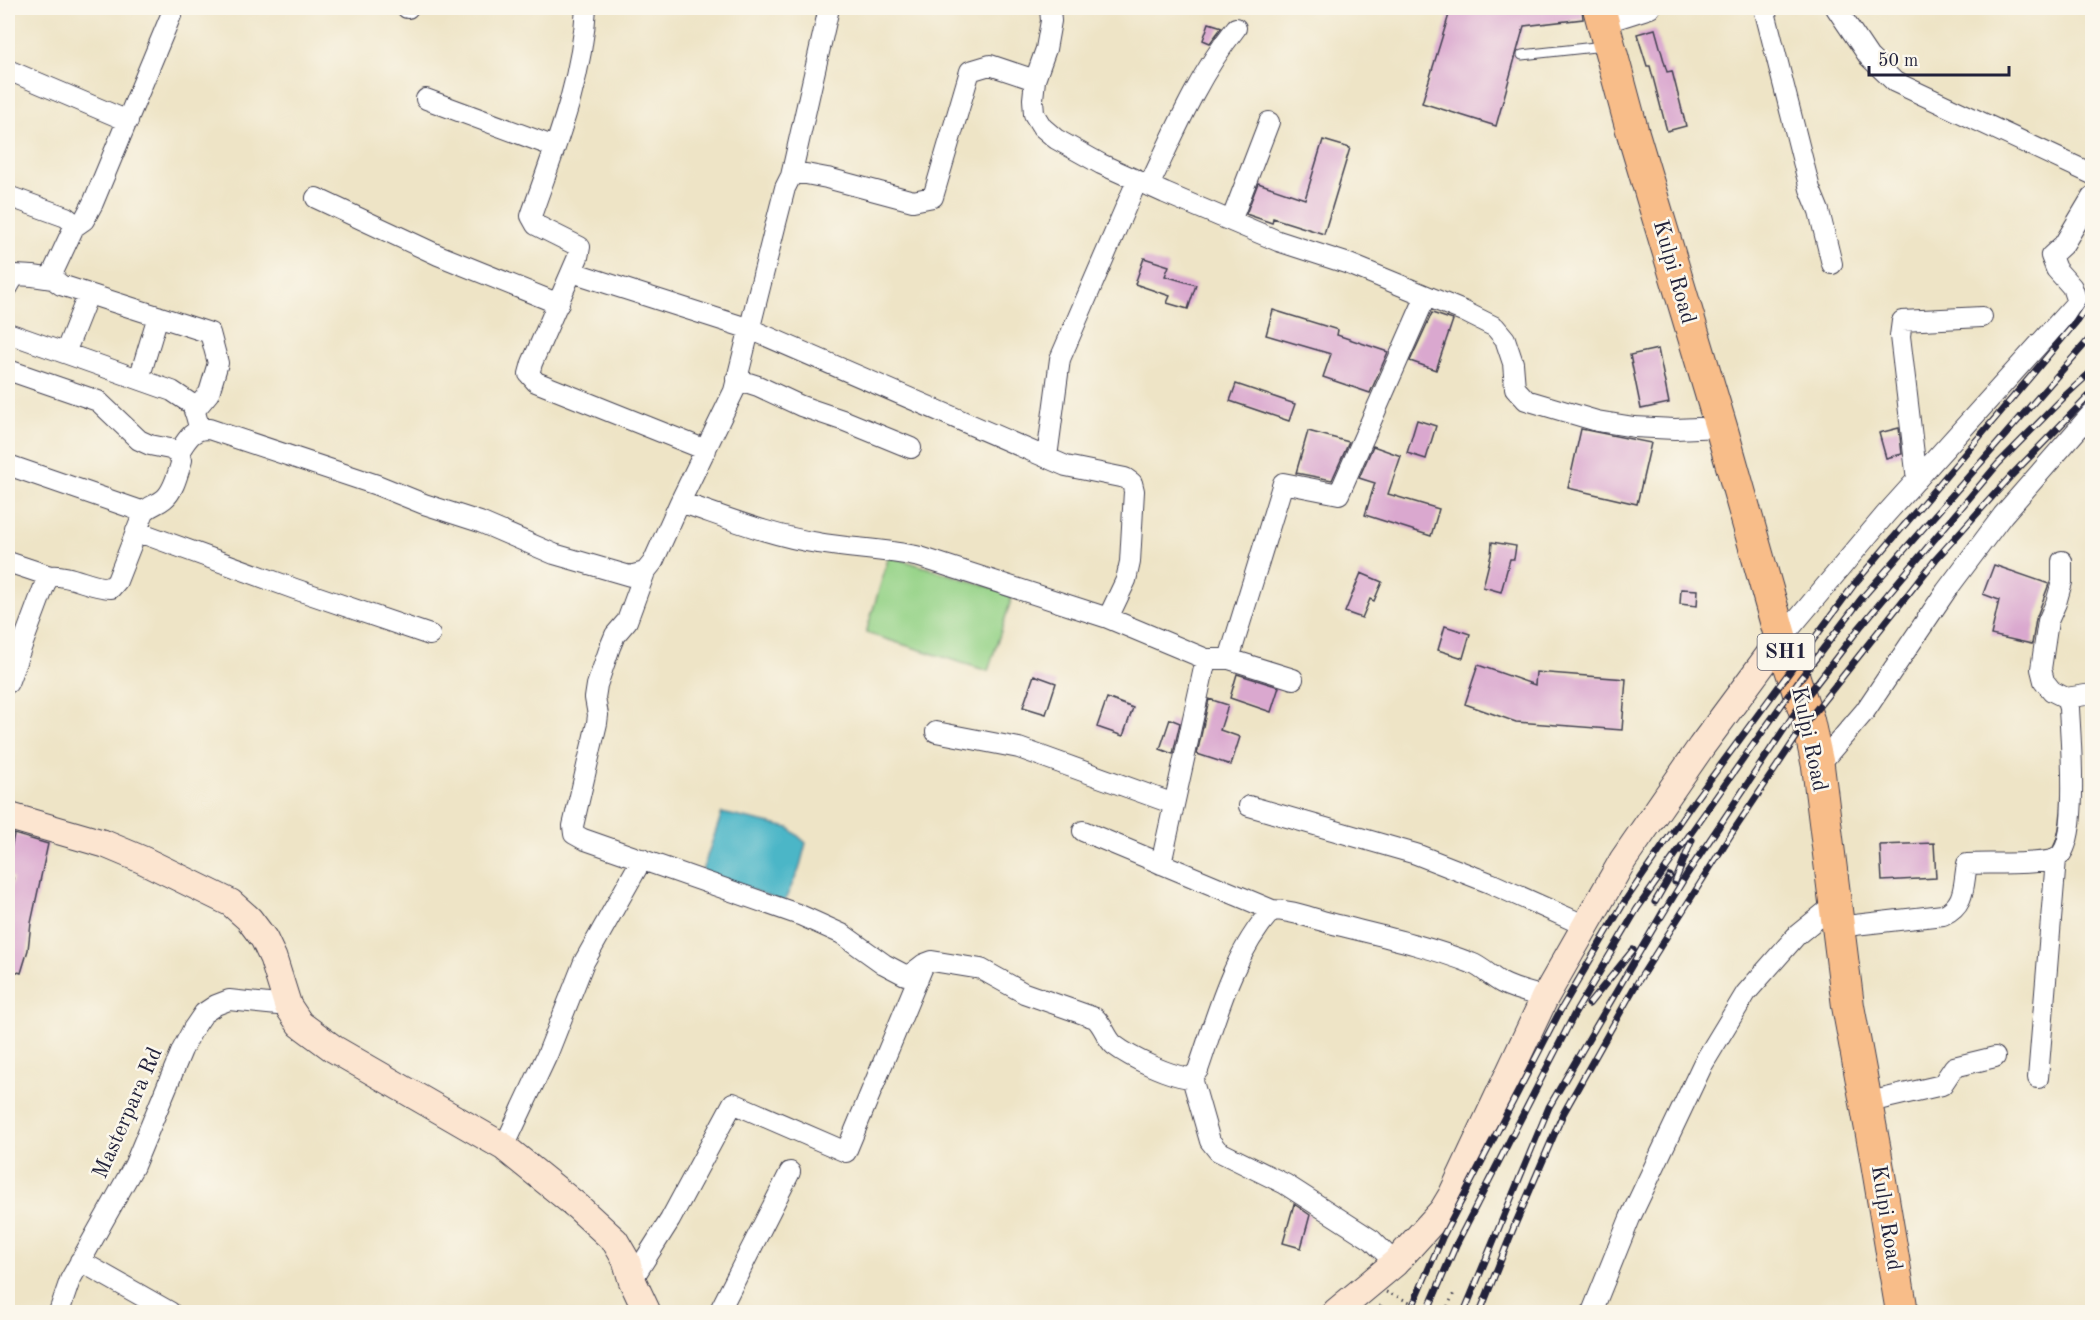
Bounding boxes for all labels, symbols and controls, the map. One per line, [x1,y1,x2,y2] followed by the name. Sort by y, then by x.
[1869,39,2008,77] scale bar
[1878,52,1918,70] text: 50 m
[1649,218,1699,326] street label: Kulpi Road
[1758,634,1814,670] road number: SH1
[1787,684,1831,794] street label: Kulpi Road
[89,1044,167,1182] street label: Masterpara Rd
[1867,1164,1905,1272] street label: Kulpi Road

